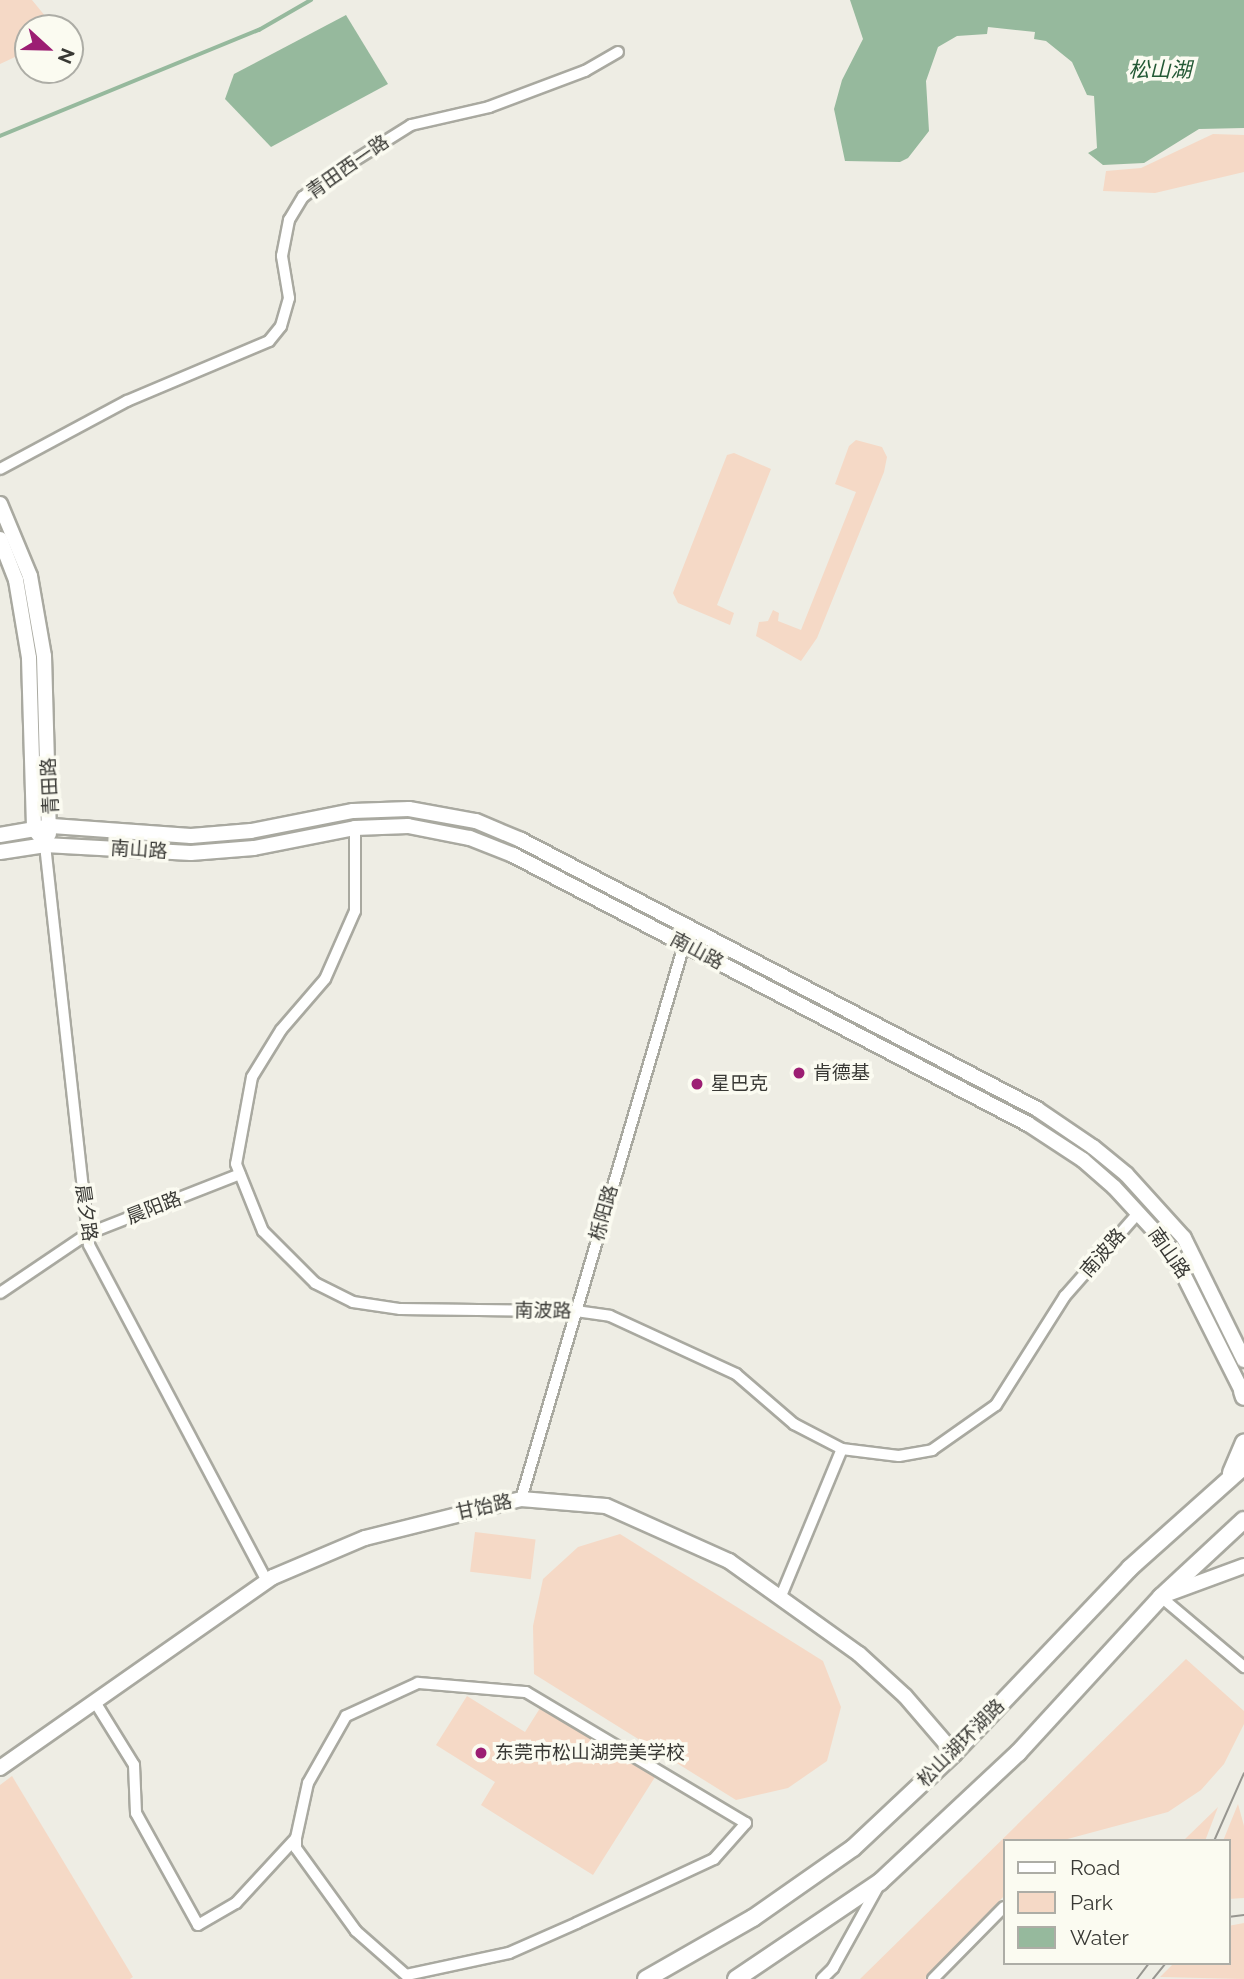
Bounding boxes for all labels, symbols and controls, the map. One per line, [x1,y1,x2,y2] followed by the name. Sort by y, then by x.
[14,14,84,84] north arrow
[54,45,80,67] text: N
[1129,57,1191,83] water label: 松山湖
[303,130,393,204] street label: 青田西一路
[37,757,63,815] street label: 青田路
[110,837,168,863] street label: 南山路
[666,928,728,974] street label: 南山路
[813,1062,870,1084] place label: 肯德基
[791,1065,807,1081] marker: 肯德基
[711,1073,768,1095] place label: 星巴克
[689,1076,705,1092] marker: 星巴克
[585,1182,623,1244] street label: 栎阳路
[71,1183,101,1243] street label: 晨夕路
[123,1187,185,1229] street label: 晨阳路
[1143,1223,1195,1283] street label: 南山路
[1076,1224,1130,1282] street label: 南波路
[514,1299,572,1323] street label: 南波路
[454,1490,514,1524] street label: 甘饴路
[913,1695,1009,1791] street label: 松山湖环湖路
[495,1742,685,1764] place label: 东莞市松山湖莞美学校
[473,1745,489,1761] marker: 东莞市松山湖莞美学校
[1002,1839,1230,1965] legend
[1070,1855,1120,1880] text: Road
[1070,1890,1113,1915] text: Park
[1070,1925,1129,1950] text: Water

